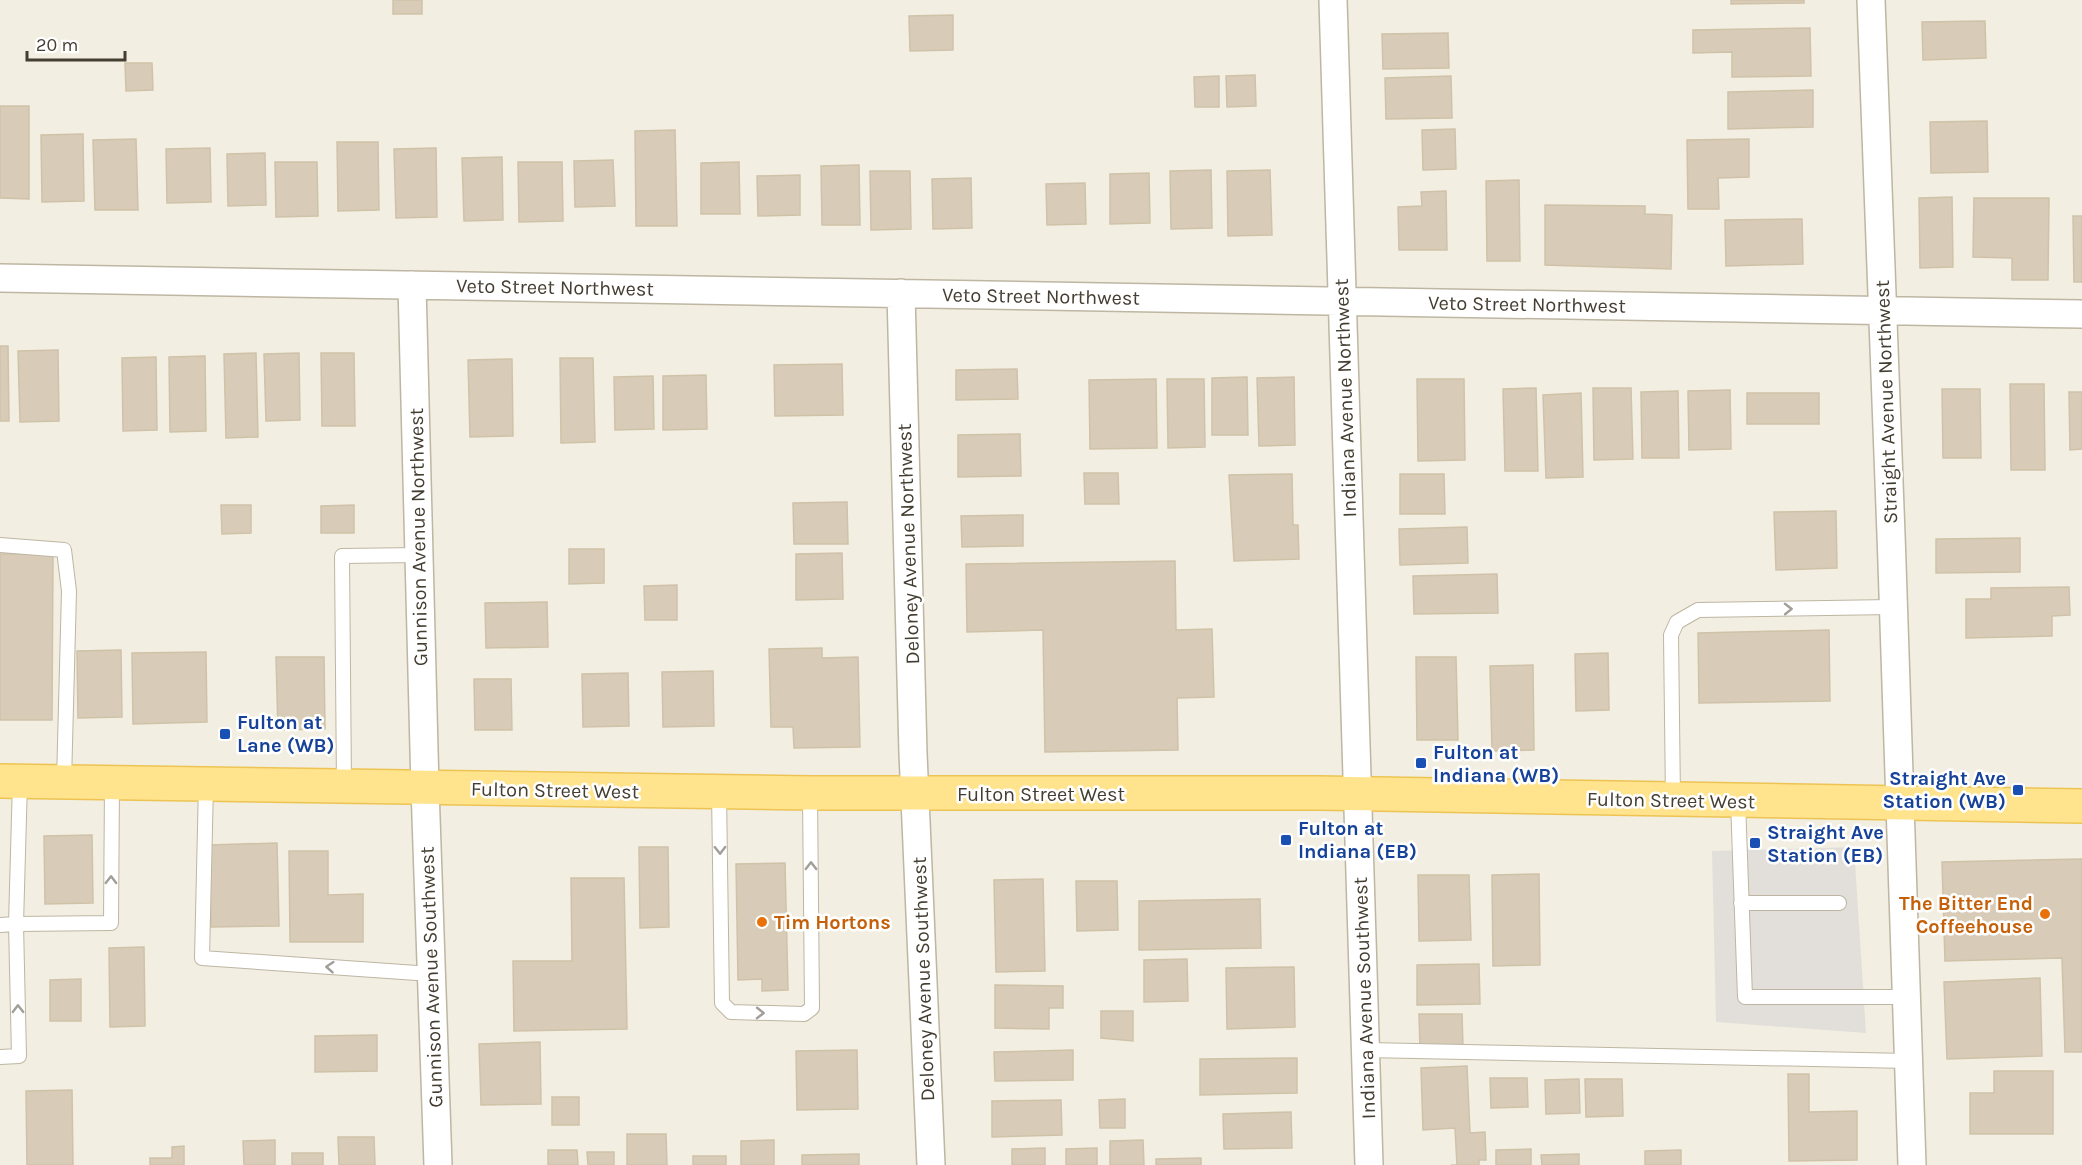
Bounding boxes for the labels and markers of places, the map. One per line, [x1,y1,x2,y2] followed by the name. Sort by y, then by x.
[237,711,335,757] place label: Fulton at Lane (WB)
[218,727,232,741] marker: Fulton at Lane (WB)
[1433,741,1559,787] place label: Fulton at Indiana (WB)
[1414,756,1428,770] marker: Fulton at Indiana (WB)
[1883,767,2006,813] place label: Straight Ave Station (WB)
[2011,783,2025,797] marker: Straight Ave Station (WB)
[1298,817,1417,863] place label: Fulton at Indiana (EB)
[1767,821,1884,867] place label: Straight Ave Station (EB)
[1279,833,1293,847] marker: Fulton at Indiana (EB)
[1748,836,1762,850] marker: Straight Ave Station (EB)
[1899,892,2033,938] place label: The Bitter End Coffeehouse
[2038,907,2052,921] marker: The Bitter End Coffeehouse
[774,911,891,934] place label: Tim Hortons
[755,915,769,929] marker: Tim Hortons

